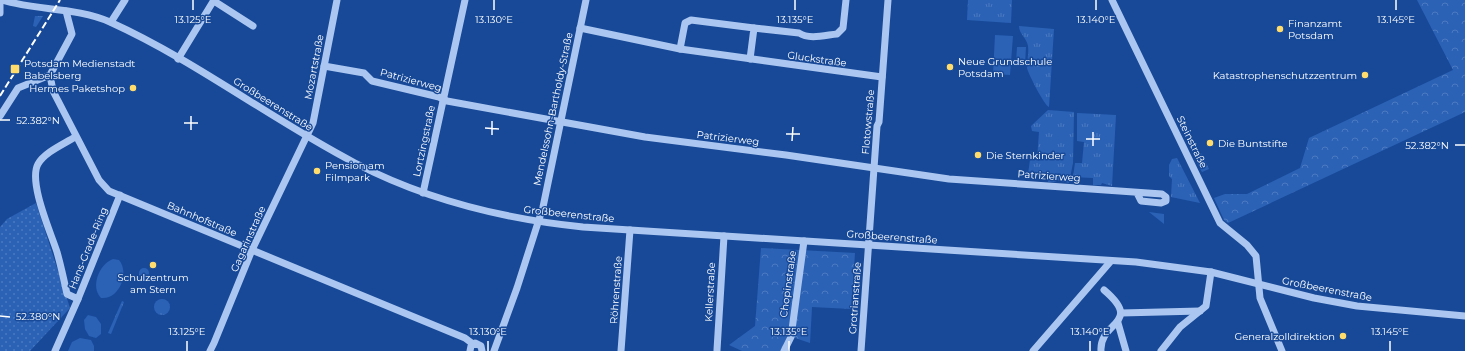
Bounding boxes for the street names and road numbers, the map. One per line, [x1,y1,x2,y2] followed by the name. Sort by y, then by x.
[530,31,576,187] street label: Mendelssohn-Bartholdy-Straße
[301,33,327,101] street label: Mozartstraße
[787,48,847,70] street label: Gluckstraße
[379,66,443,94] street label: Patrizierweg
[231,74,315,134] street label: Großbeerenstraße
[859,89,877,155] street label: Flotowstraße
[410,104,438,178] street label: Lortzingstraße
[1174,114,1210,170] street label: Steinstraße
[696,128,760,148] street label: Patrizierweg
[1017,167,1081,185] street label: Patrizierweg
[165,198,239,240] street label: Bahnhofstraße
[523,203,615,225] street label: Großbeerenstraße
[228,204,268,274] street label: Gagarinstraße
[66,205,110,291] street label: Hans-Grade-Ring
[846,227,938,247] street label: Großbeerenstraße
[777,250,799,318] street label: Chopinstraße
[607,256,625,324] street label: Röhrenstraße
[846,261,864,335] street label: Grotrianstraße
[702,262,718,322] street label: Kellerstraße
[1281,274,1373,304] street label: Großbeerenstraße

